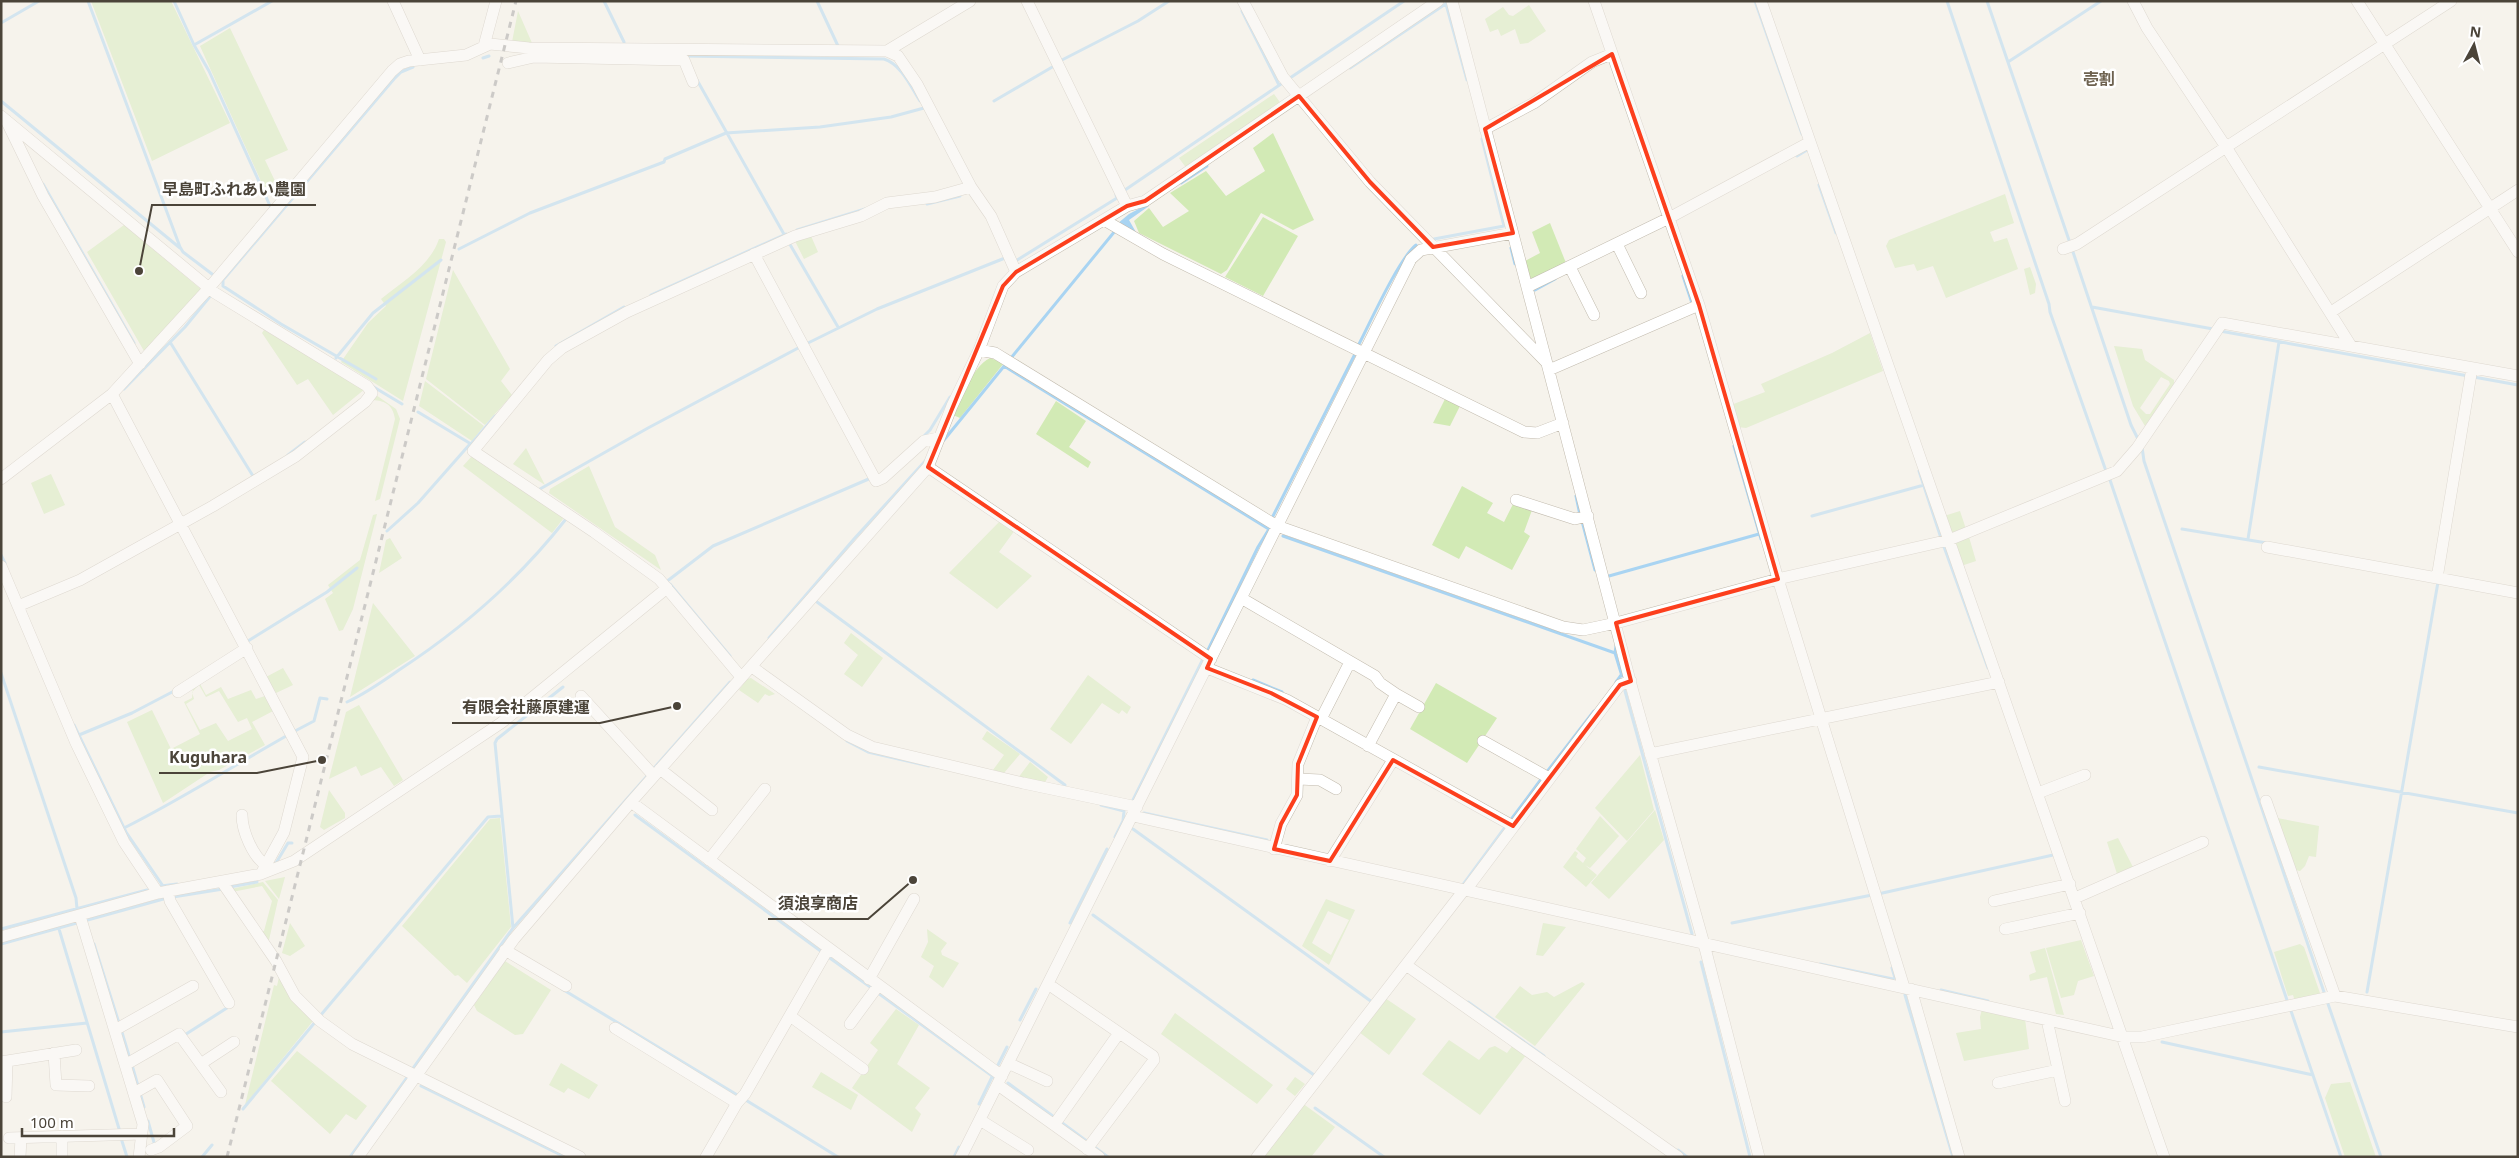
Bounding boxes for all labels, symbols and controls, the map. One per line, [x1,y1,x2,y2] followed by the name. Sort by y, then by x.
[2449,20,2499,70] north arrow
[2469,21,2482,42] text: N
[2083,68,2115,90] district label: 壱割
[152,174,316,205] callout: 早島町ふれあい農園
[162,178,306,200] text: 早島町ふれあい農園
[452,692,600,723] callout: 有限会社藤原建運
[462,696,590,718] text: 有限会社藤原建運
[159,742,257,773] callout: Kuguhara
[169,746,247,768] text: Kuguhara
[768,888,868,919] callout: 須浪享商店
[778,892,858,914] text: 須浪享商店
[22,1106,175,1138] scale bar
[30,1112,74,1132] text: 100 m

